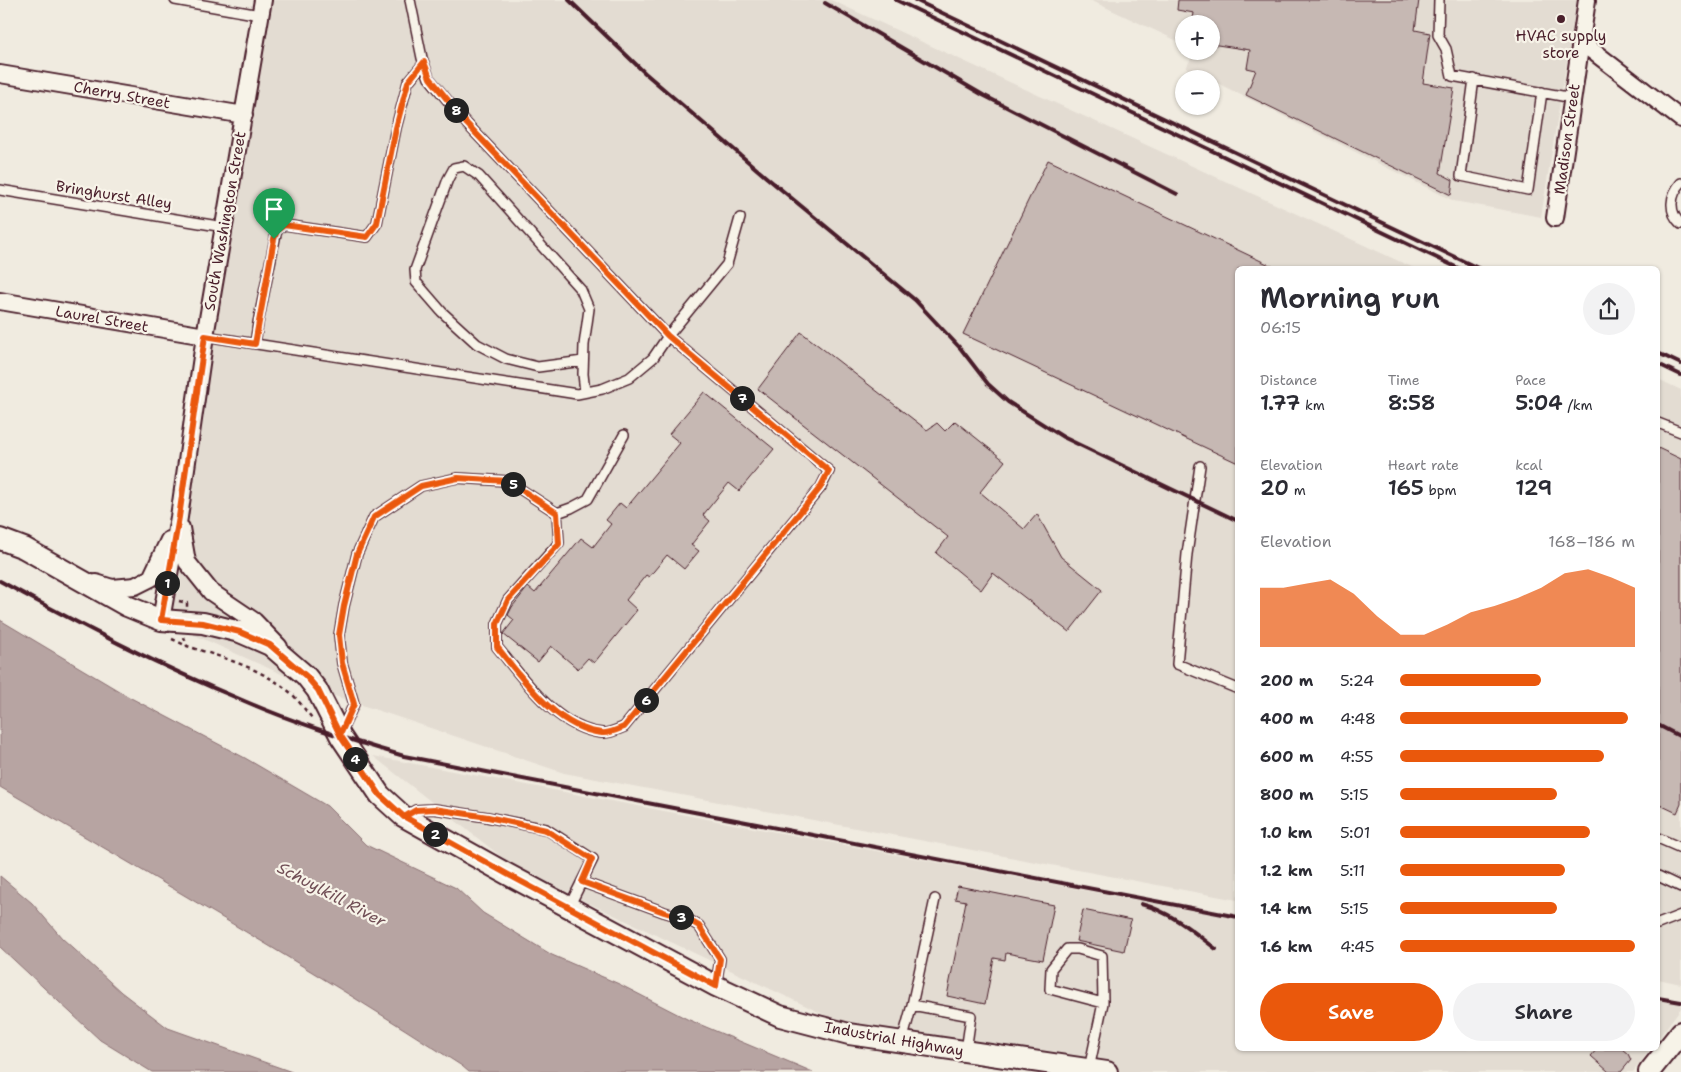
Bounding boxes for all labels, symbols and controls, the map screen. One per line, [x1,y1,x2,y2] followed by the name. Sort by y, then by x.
[1555,13,1567,25] marker: HVAC supply store
[1175,15,1220,115] map controls
[1175,15,1220,60] button: +
[1516,26,1606,63] place label: HVAC supply store
[1175,70,1220,115] button: −
[72,77,172,113] street label: Cherry Street
[1549,82,1585,196] street label: Madison Street
[444,98,468,122] pin: 8
[452,101,461,119] text: 8
[199,130,251,312] street label: South Washington Street
[55,176,173,214] street label: Bringhurst Alley
[253,188,295,239] pin
[260,195,288,223] icon: arrive
[1260,279,1440,317] text: Morning run
[1583,283,1635,335] button: share
[54,301,150,337] street label: Laurel Street
[1260,317,1301,338] text: 06:15
[1260,371,1317,389] text: Distance
[1388,371,1420,389] text: Time
[1515,371,1546,389] text: Pace
[730,386,754,410] pin: 7
[738,389,747,407] text: 7
[1260,389,1300,417] text: 1.77
[1388,389,1436,417] text: 8:58
[1515,389,1563,417] text: 5:04
[1300,396,1325,414] text: km
[1563,396,1593,414] text: /km
[1260,456,1323,474] text: Elevation
[1388,456,1459,474] text: Heart rate
[1515,456,1543,474] text: kcal
[500,472,526,496] pin: 5
[1260,474,1289,502] text: 20
[1388,474,1424,502] text: 165
[1515,474,1552,502] text: 129
[509,475,518,493] text: 5
[1289,481,1306,499] text: m
[1424,481,1457,499] text: bpm
[1260,531,1332,552] text: Elevation
[1548,531,1635,552] text: 168–186 m
[154,570,180,596] pin: 1
[164,574,171,592] text: 1
[1260,670,1313,691] text: 200 m
[1340,670,1374,691] text: 5:24
[634,688,658,712] pin: 6
[642,691,651,709] text: 6
[1260,708,1314,729] text: 400 m
[1340,708,1376,729] text: 4:48
[342,746,368,772] pin: 4
[1260,746,1314,767] text: 600 m
[1340,746,1374,767] text: 4:55
[351,750,360,768] text: 4
[1260,784,1314,805] text: 800 m
[1340,784,1369,805] text: 5:15
[422,822,448,846] pin: 2
[1260,822,1312,843] text: 1.0 km
[1340,822,1370,843] text: 5:01
[431,825,440,843] text: 2
[274,857,390,932] water label: Schuylkill River
[1260,860,1313,881] text: 1.2 km
[1340,860,1365,881] text: 5:11
[1260,898,1312,919] text: 1.4 km
[1340,898,1369,919] text: 5:15
[668,904,694,930] pin: 3
[677,908,686,926] text: 3
[1260,936,1312,957] text: 1.6 km
[1340,936,1375,957] text: 4:45
[1260,983,1443,1041] button: Save
[1453,983,1635,1041] button: Share
[823,1017,965,1061] street label: Industrial Highway

